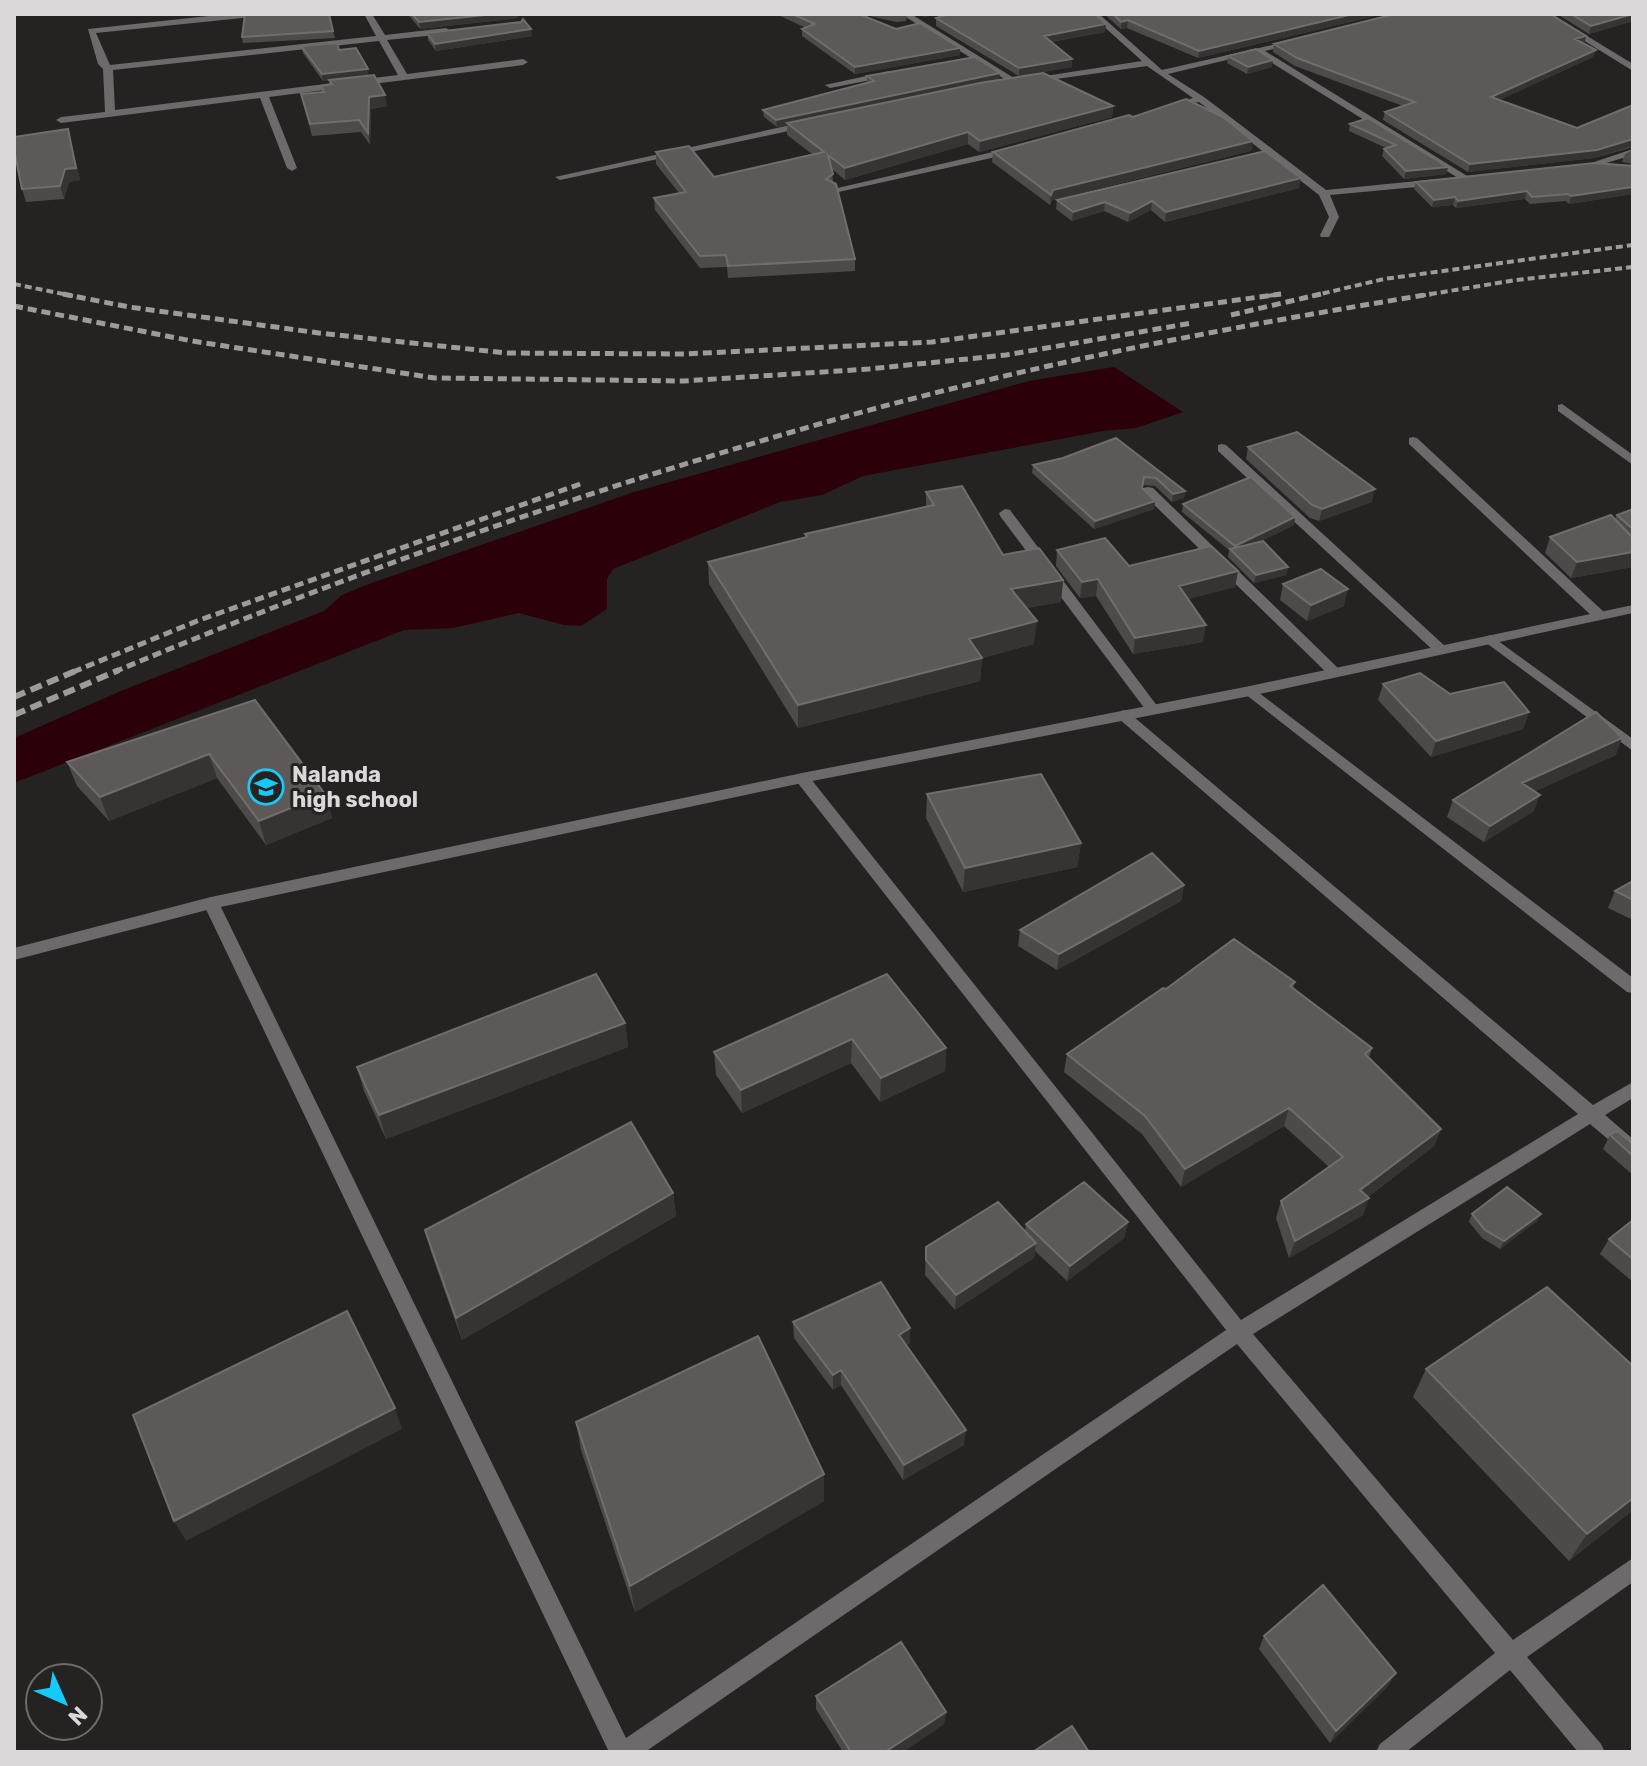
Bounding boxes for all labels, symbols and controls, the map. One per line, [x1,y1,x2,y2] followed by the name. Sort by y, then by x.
[292,761,418,813] place label: Nalanda high school
[247,768,285,806] school or university icon: Nalanda high school
[24,1662,104,1742] north arrow
[63,1701,93,1731] text: N

